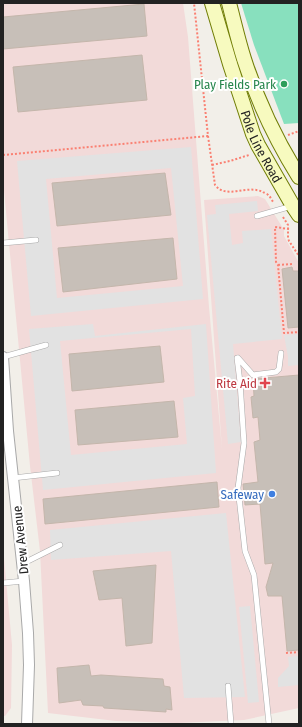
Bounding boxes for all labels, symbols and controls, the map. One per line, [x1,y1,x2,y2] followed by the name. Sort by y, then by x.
[194,77,277,92] place label: Play Fields Park
[279,79,289,89] marker: Play Fields Park
[238,109,285,185] street label: Pole Line Road
[216,376,257,391] place label: Rite Aid
[260,378,270,388] marker: Rite Aid
[221,487,264,502] place label: Safeway
[267,489,277,499] marker: Safeway
[9,505,32,575] street label: Drew Avenue

